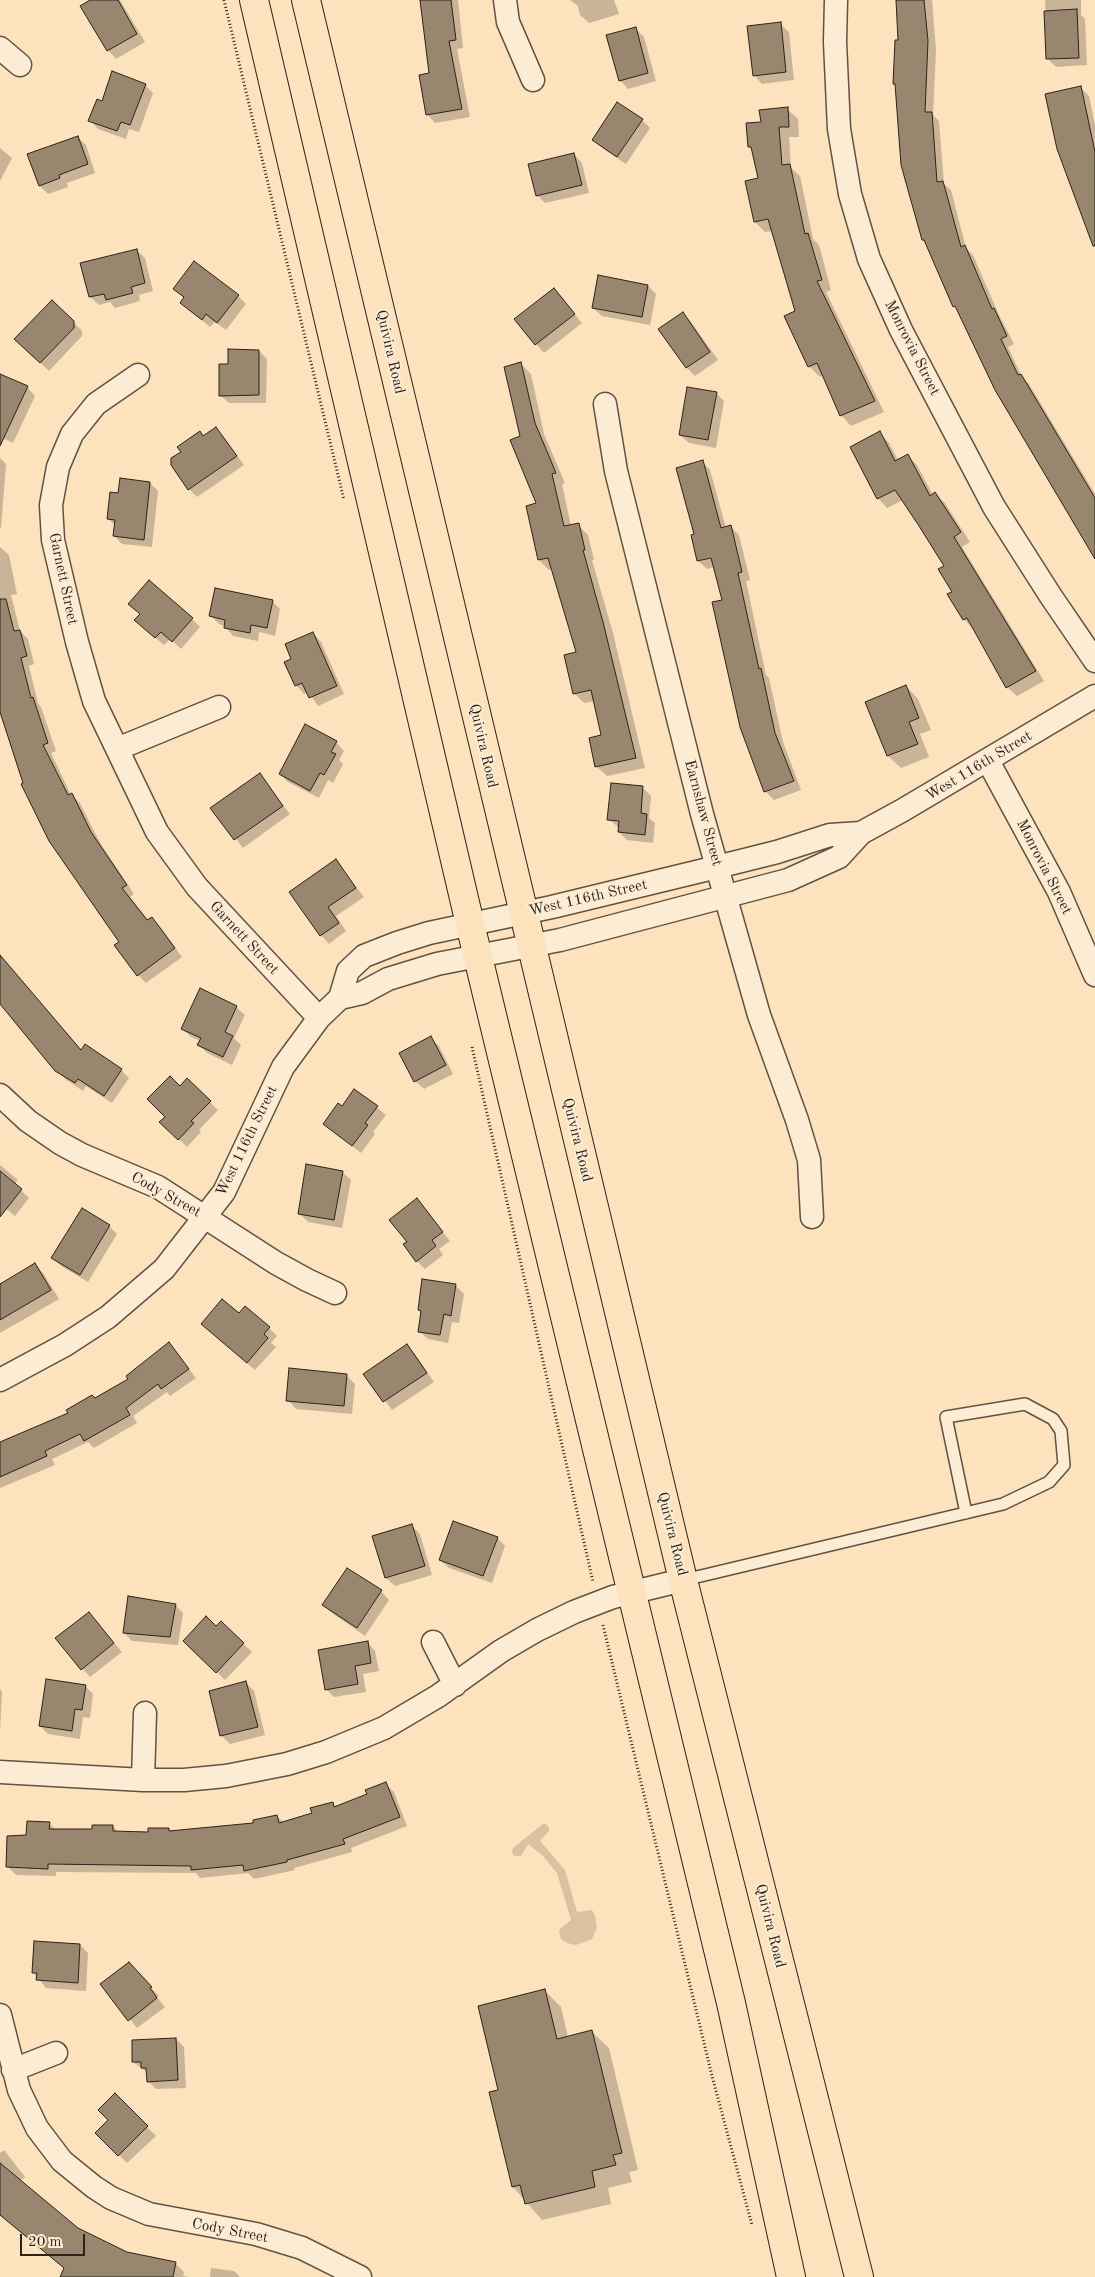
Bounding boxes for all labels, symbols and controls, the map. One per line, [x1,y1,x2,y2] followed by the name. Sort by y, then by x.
[880,297,944,399] street label: Monrovia Street
[372,308,408,396] street label: Quivira Road
[44,531,82,627] street label: Garnett Street
[465,702,501,790] street label: Quivira Road
[923,727,1035,805] street label: West 116th Street
[680,758,726,868] street label: Earnshaw Street
[1012,816,1076,918] street label: Monrovia Street
[527,876,649,920] street label: West 116th Street
[205,898,283,978] street label: Garnett Street
[212,1083,282,1199] street label: West 116th Street
[558,1096,596,1184] street label: Quivira Road
[128,1168,204,1222] street label: Cody Street
[653,1490,691,1578] street label: Quivira Road
[751,1882,789,1970] street label: Quivira Road
[190,2215,270,2247] street label: Cody Street
[22,2224,88,2256] scale bar
[28,2235,62,2250] text: 20 m

